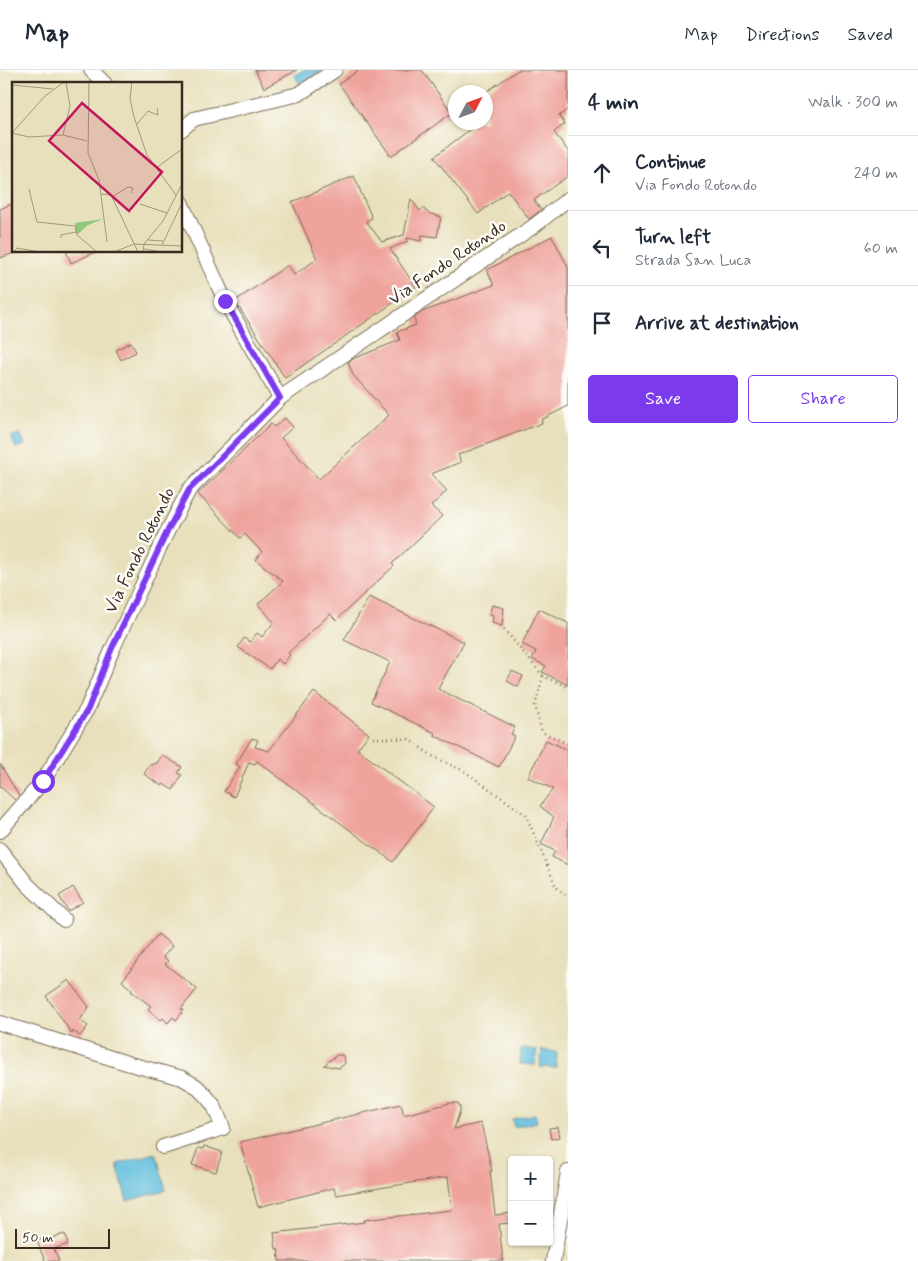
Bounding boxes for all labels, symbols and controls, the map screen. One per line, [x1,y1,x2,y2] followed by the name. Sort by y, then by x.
[25,19,69,50] text: Map
[685,23,718,47] text: Map
[746,23,820,47] text: Directions
[848,23,893,47] text: Saved
[12,82,182,252] inset map
[448,85,493,130] north arrow
[588,89,639,117] text: 4 min
[808,92,898,113] text: Walk · 300 m
[635,150,706,175] text: Continue
[588,159,616,187] icon: ahead
[854,163,898,184] text: 240 m
[635,175,757,196] text: Via Fondo Rotondo
[384,214,511,311] street label: Via Fondo Rotondo
[635,225,711,250] text: Turn left
[588,234,616,262] icon: left
[864,238,898,259] text: 60 m
[635,250,751,271] text: Strada San Luca
[214,290,237,313] route end
[588,309,616,337] icon: arrive
[635,311,799,336] text: Arrive at destination
[588,375,738,423] button: Save
[748,375,898,423] button: Share
[99,483,181,617] street label: Via Fondo Rotondo
[32,770,55,793] route start
[508,1156,553,1246] map controls
[508,1156,553,1201] button: +
[508,1201,553,1246] button: −
[15,1226,110,1249] scale bar
[22,1229,53,1247] text: 50 m

